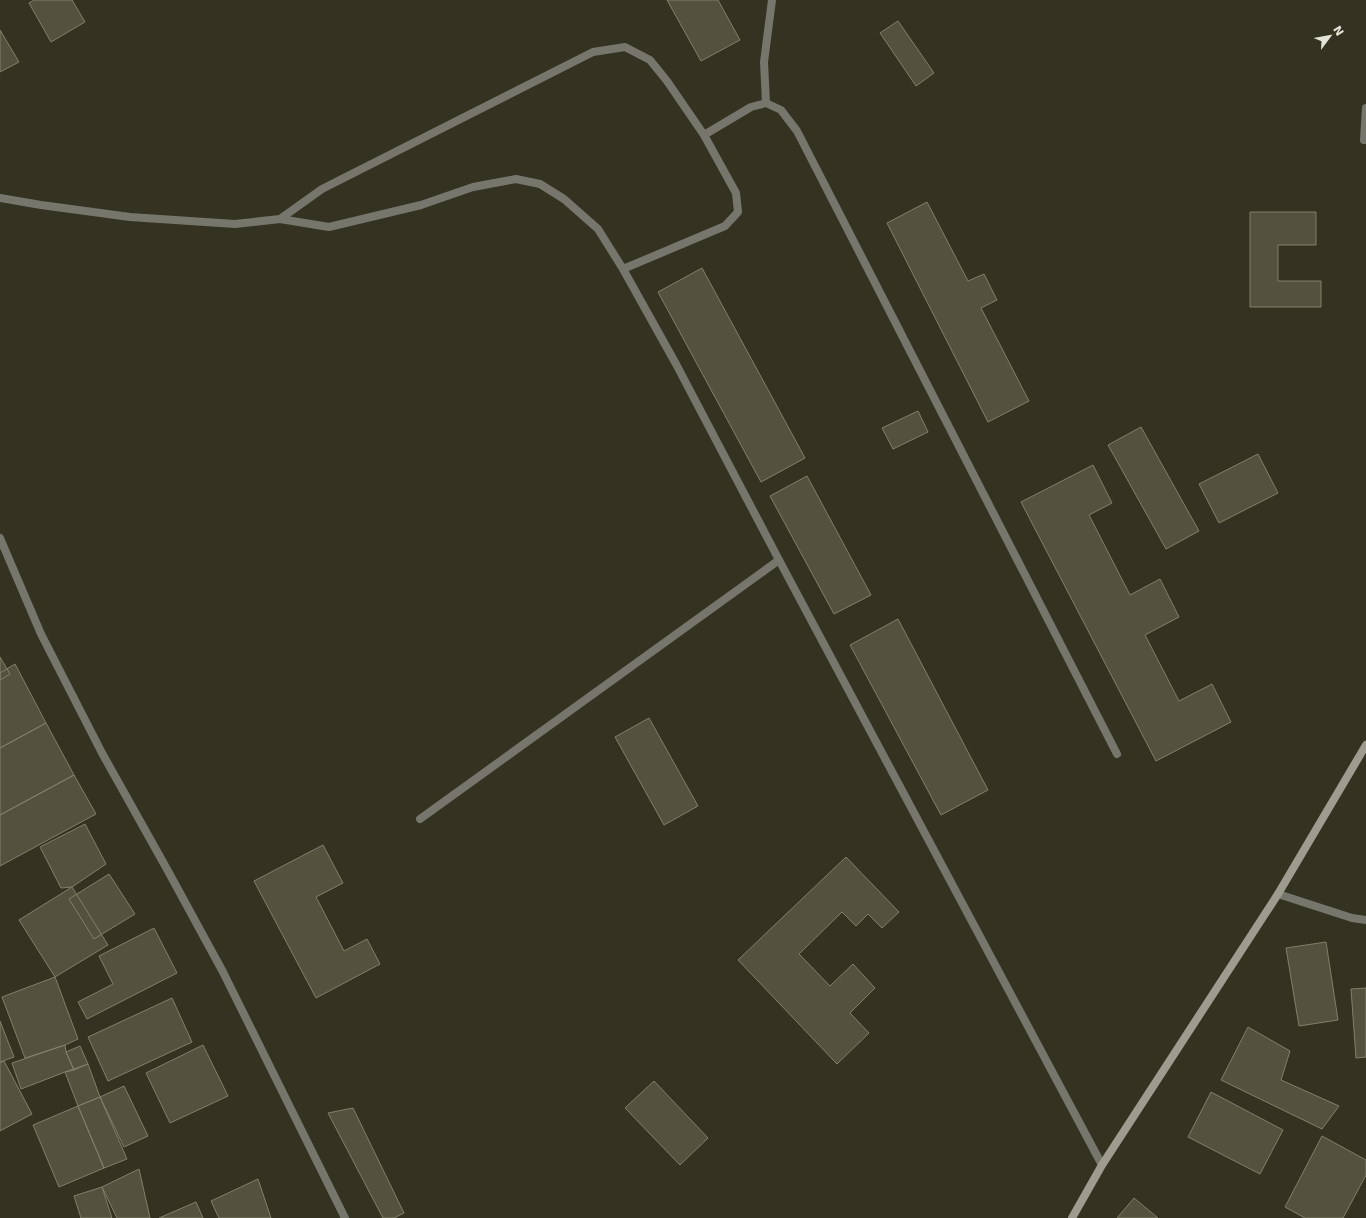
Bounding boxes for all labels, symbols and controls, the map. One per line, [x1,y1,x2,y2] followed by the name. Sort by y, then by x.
[1310,16,1350,56] north arrow
[1330,24,1346,38] text: N

